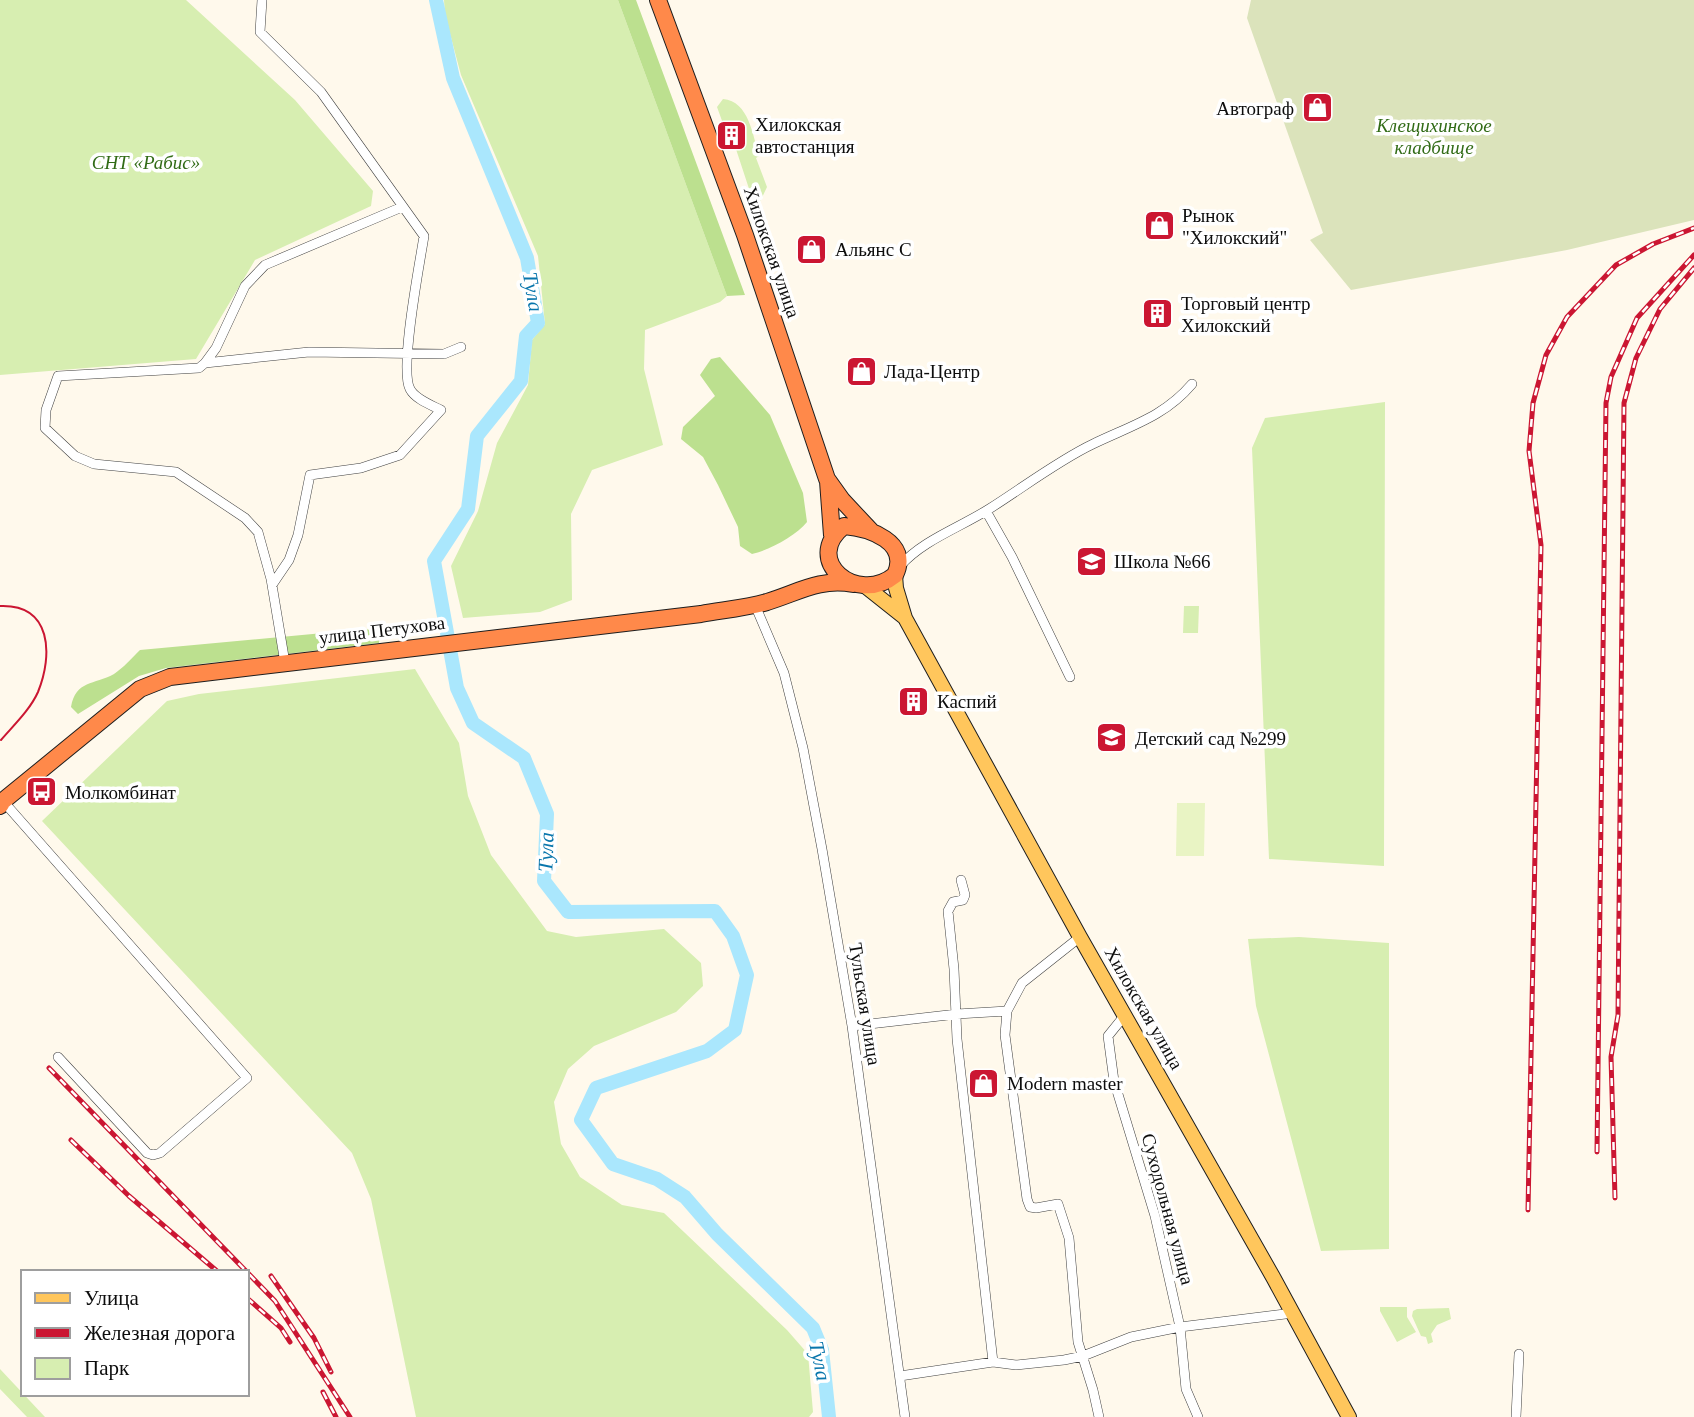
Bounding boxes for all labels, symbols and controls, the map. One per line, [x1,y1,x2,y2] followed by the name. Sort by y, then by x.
[1300,91,1334,125] shop icon: Автограф
[1216,98,1294,119] place label: Автограф
[755,114,855,157] place label: Хилокская автостанция
[1375,115,1492,158] park label: Клещихинское кладбище
[715,118,749,152] building icon: Хилокская автостанция
[92,152,200,173] park label: СНТ «Рабис»
[740,183,805,321] street label: Хилокская улица
[1182,205,1287,248] place label: Рынок "Хилокский"
[1142,209,1176,243] shop icon: Рынок "Хилокский"
[795,232,829,266] shop icon: Альянс С
[835,239,912,260] place label: Альянс С
[518,270,548,314] water label: Тула
[1181,293,1310,336] place label: Торговый центр Хилокский
[1141,297,1175,331] building icon: Торговый центр Хилокский
[844,354,878,388] shop icon: Лада-Центр
[884,361,980,382] place label: Лада-Центр
[1074,544,1108,578] school or university icon: Школа №66
[1114,551,1210,572] place label: Школа №66
[318,612,447,648] street label: улица Петухова
[897,684,931,718] building icon: Каспий
[937,691,997,712] place label: Каспий
[1095,721,1129,755] school or university icon: Детский сад №299
[1135,728,1286,749] place label: Детский сад №299
[25,775,59,809] bus stop icon: Молкомбинат
[65,782,177,803] place label: Молкомбинат
[533,832,559,872] water label: Тула
[845,941,885,1067] street label: Тульская улица
[1100,943,1188,1073] street label: Хилокская улица
[967,1066,1001,1100] shop icon: Modern master
[1007,1073,1123,1094] place label: Modern master
[1138,1131,1198,1287] street label: Суходольная улица
[21,1270,248,1396] legend
[84,1286,139,1310] text: Улица
[84,1321,236,1345] text: Железная дорога
[804,1339,836,1383] water label: Тула
[84,1356,130,1380] text: Парк

